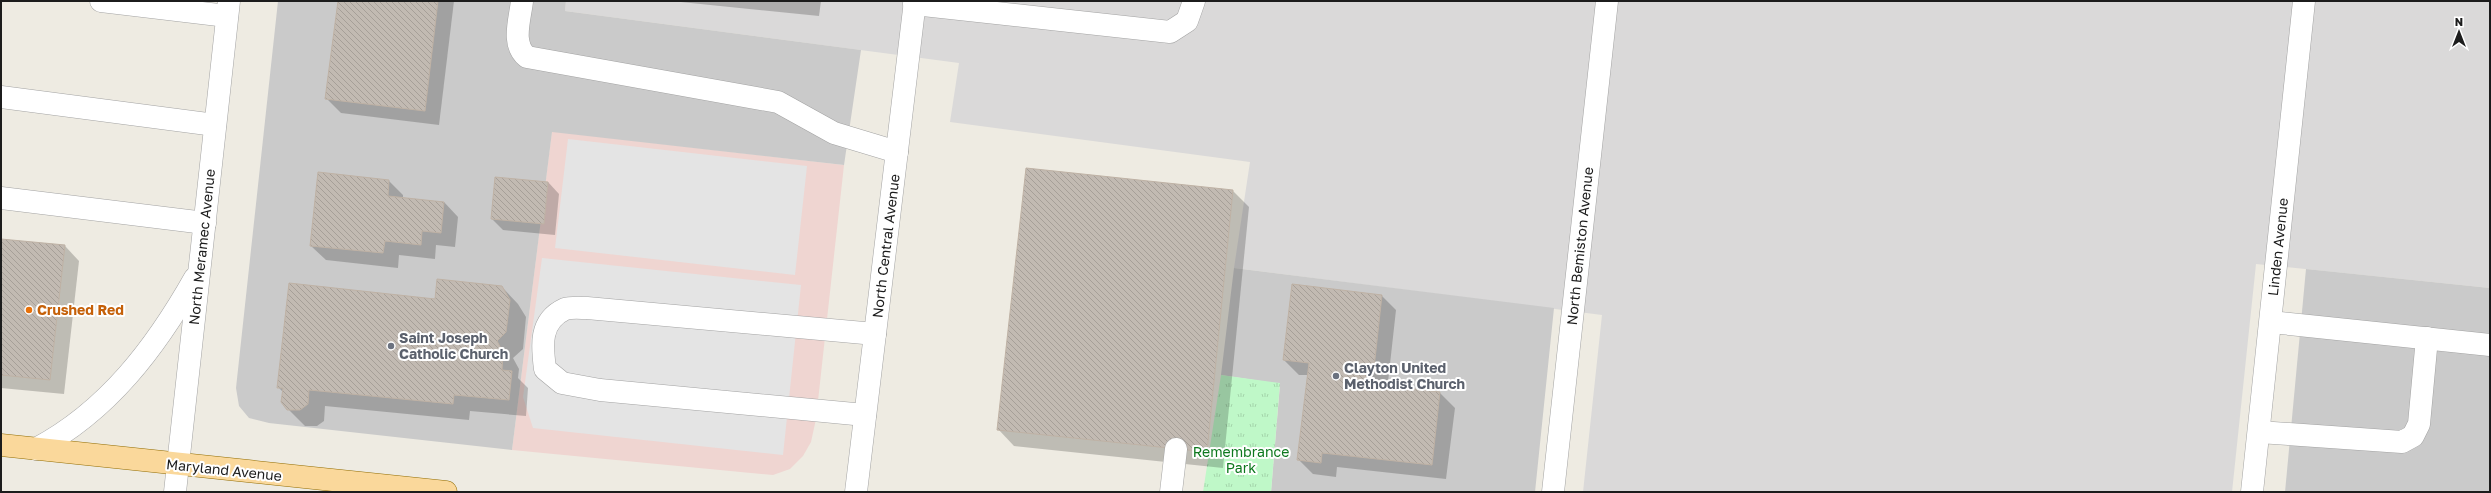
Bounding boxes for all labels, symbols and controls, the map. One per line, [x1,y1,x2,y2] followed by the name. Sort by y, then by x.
[2439,12,2479,52] north arrow
[2455,15,2463,28] text: N
[1563,166,1596,326] street label: North Bemiston Avenue
[185,168,218,326] street label: North Meramec Avenue
[868,173,903,319] street label: North Central Avenue
[2264,197,2291,297] street label: Linden Avenue
[37,301,124,318] place label: Crushed Red
[24,305,34,315] marker: Crushed Red
[399,329,508,362] place label: Saint Joseph Catholic Church
[386,341,396,351] marker: Saint Joseph Catholic Church
[1344,359,1465,392] place label: Clayton United Methodist Church
[1331,371,1341,381] marker: Clayton United Methodist Church
[1193,443,1289,476] park label: Remembrance Park
[165,455,283,484] street label: Maryland Avenue

